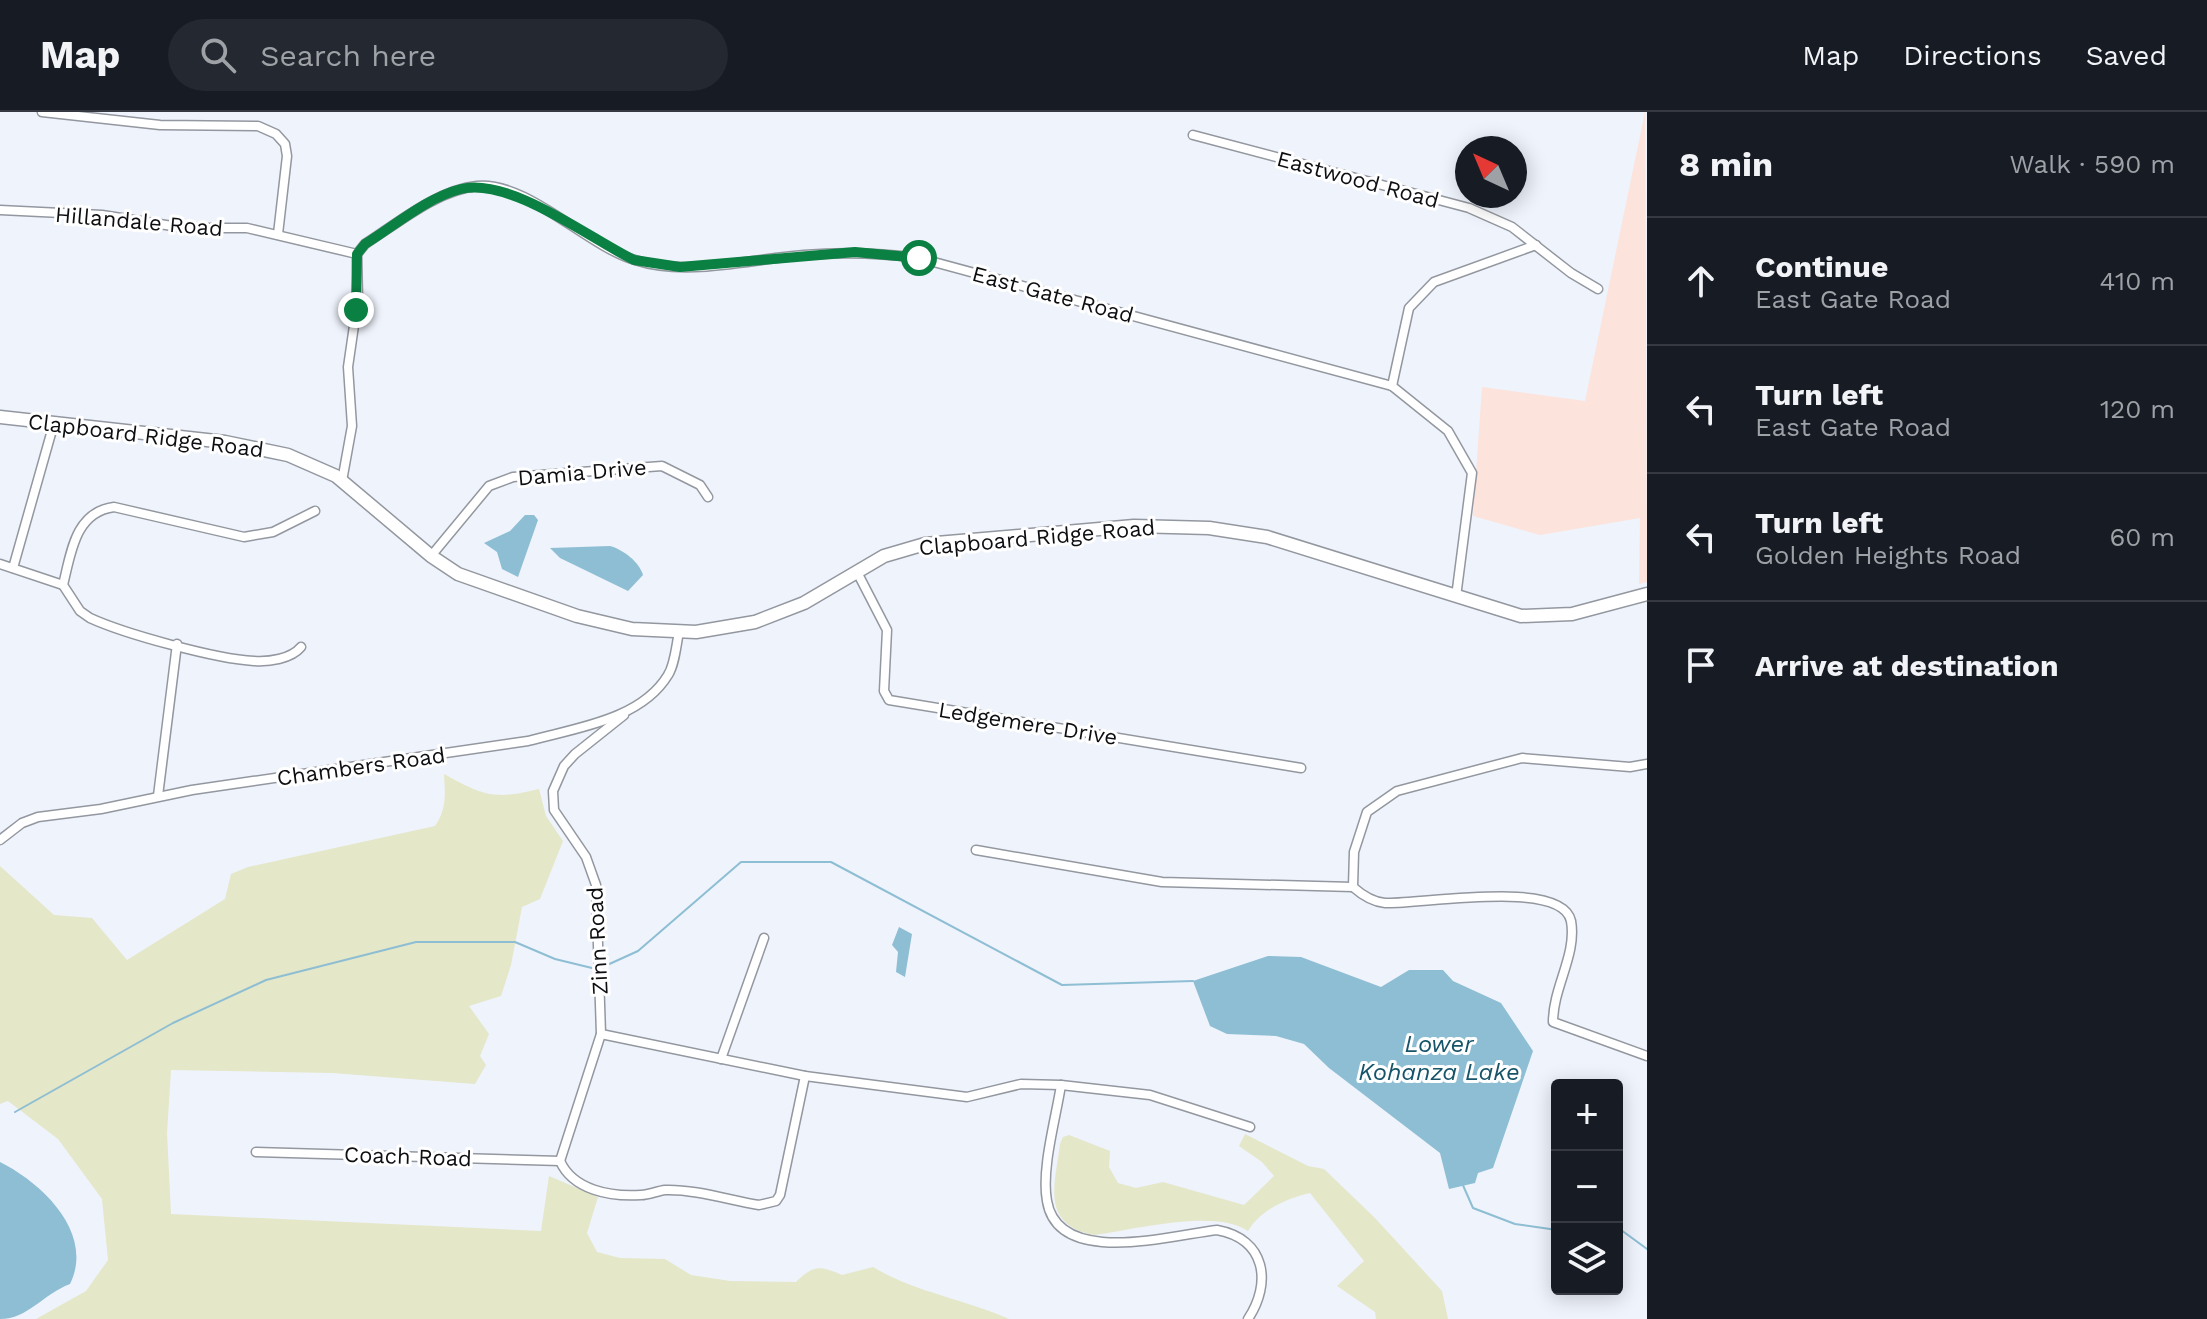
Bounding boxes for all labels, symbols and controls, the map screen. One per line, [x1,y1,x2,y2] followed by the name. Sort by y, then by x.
[168,19,728,91] search box
[40,33,120,77] text: Map
[196,33,240,77] icon: search
[260,38,436,73] text: Search here
[1802,39,1859,72] text: Map
[1903,39,2042,72] text: Directions
[2086,39,2167,72] text: Saved
[1455,136,1527,208] north arrow
[1679,144,1773,184] text: 8 min
[1274,146,1442,213] street label: Eastwood Road
[2010,149,2175,179] text: Walk · 590 m
[54,202,224,241] street label: Hillandale Road
[901,240,937,276] route start
[1755,249,1888,284] text: Continue
[1679,259,1723,303] icon: ahead
[970,261,1136,328] street label: East Gate Road
[2100,266,2175,296] text: 410 m
[1755,284,1951,314] text: East Gate Road
[338,292,374,328] route end
[1755,377,1883,412] text: Turn left
[1679,387,1723,431] icon: left
[2100,394,2175,424] text: 120 m
[27,409,265,462] street label: Clapboard Ridge Road
[1755,412,1951,442] text: East Gate Road
[517,454,648,491] street label: Damia Drive
[1755,505,1883,540] text: Turn left
[918,515,1156,560] street label: Clapboard Ridge Road
[1679,515,1723,559] icon: left
[2109,522,2175,552] text: 60 m
[1755,540,2021,570] text: Golden Heights Road
[1679,643,1723,687] icon: arrive
[1755,648,2059,683] text: Arrive at destination
[937,697,1119,750] street label: Ledgemere Drive
[275,742,447,791] street label: Chambers Road
[582,886,613,996] street label: Zinn Road
[1358,1030,1520,1086] water label: Lower Kohanza Lake
[1551,1079,1623,1295] map controls
[1551,1079,1623,1151] button: +
[344,1142,472,1171] street label: Coach Road
[1551,1151,1623,1223] button: −
[1551,1223,1623,1295] button: layers

